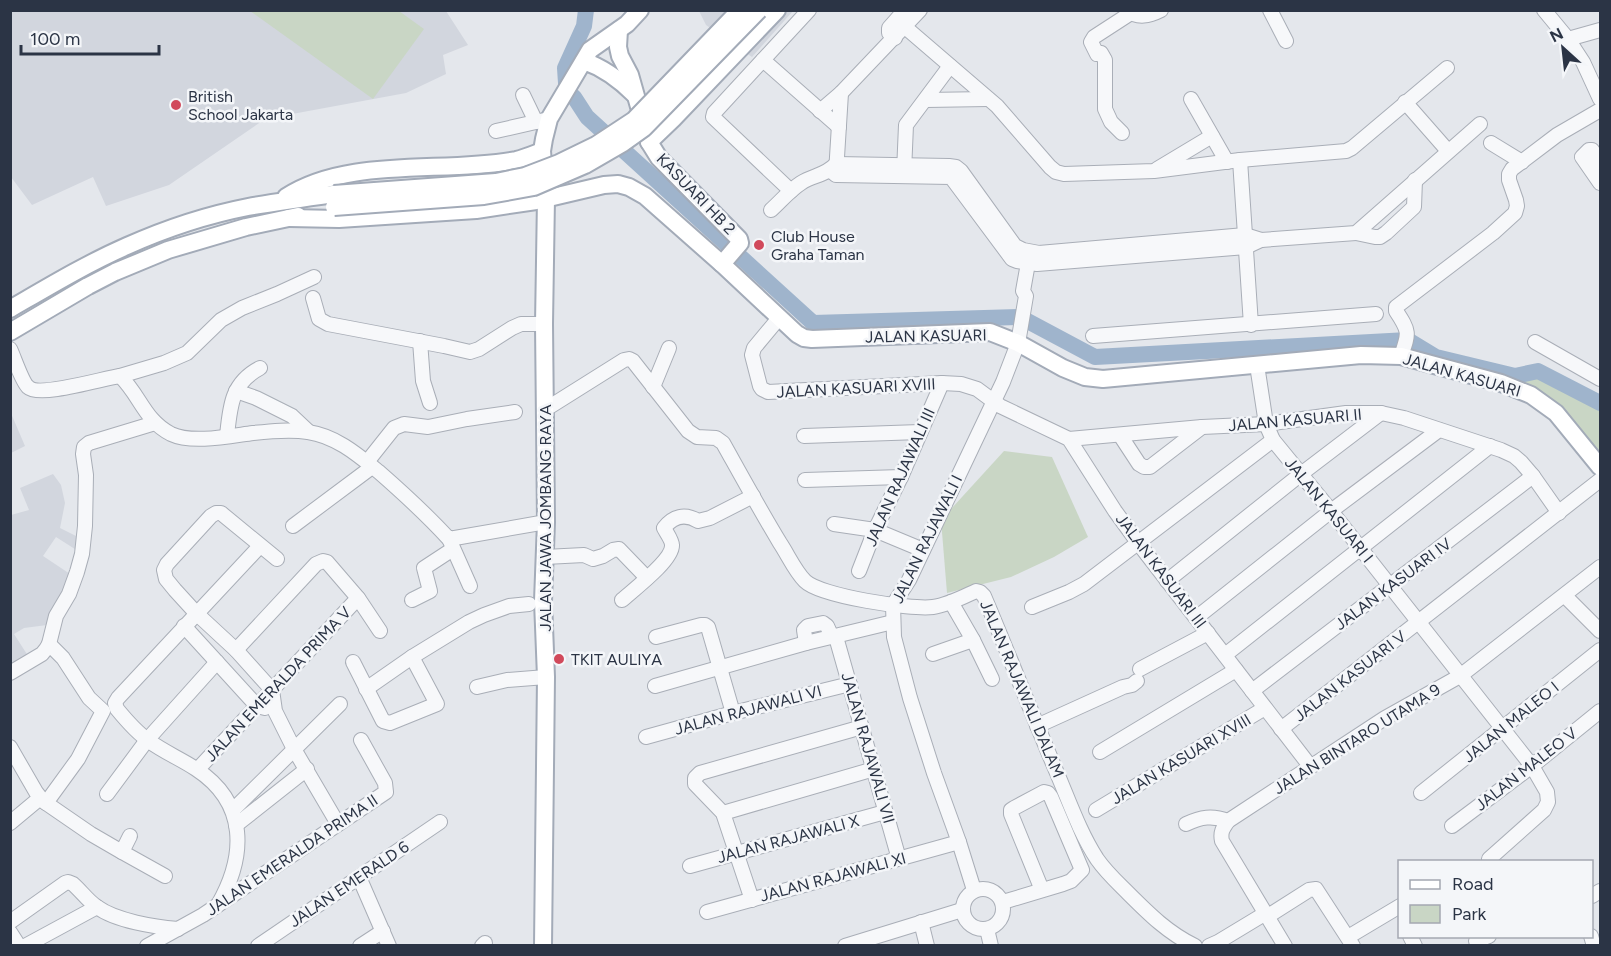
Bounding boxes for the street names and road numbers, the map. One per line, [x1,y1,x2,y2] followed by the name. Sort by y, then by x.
[653,149,739,239] street label: KASUARI HB 2
[865,325,987,347] street label: JALAN KASUARI
[1401,349,1523,401] street label: JALAN KASUARI
[776,374,936,402] street label: JALAN KASUARI XVIII
[536,404,555,632] street label: JALAN JAWA JOMBANG RAYA
[861,405,939,549] street label: JALAN RAJAWALI III
[1227,405,1363,435] street label: JALAN KASUARI II
[1281,454,1377,566] street label: JALAN KASUARI I
[888,472,966,606] street label: JALAN RAJAWALI I
[1112,510,1210,632] street label: JALAN KASUARI III
[1331,534,1455,634] street label: JALAN KASUARI IV
[976,597,1068,781] street label: JALAN RAJAWALI DALAM
[201,603,355,765] street label: JALAN EMERALDA PRIMA V
[1290,626,1410,726] street label: JALAN KASUARI V
[837,670,899,826] street label: JALAN RAJAWALI VII
[1459,678,1563,766] street label: JALAN MALEO I
[1270,680,1444,798] street label: JALAN BINTARO UTAMA 9
[672,681,824,739] street label: JALAN RAJAWALI VI
[1108,710,1254,808] street label: JALAN KASUARI XVIII
[1471,723,1581,815] street label: JALAN MALEO V
[203,790,381,920] street label: JALAN EMERALDA PRIMA II
[715,811,861,867] street label: JALAN RAJAWALI X
[286,837,412,931] street label: JALAN EMERALD 6
[758,848,908,906] street label: JALAN RAJAWALI XI

